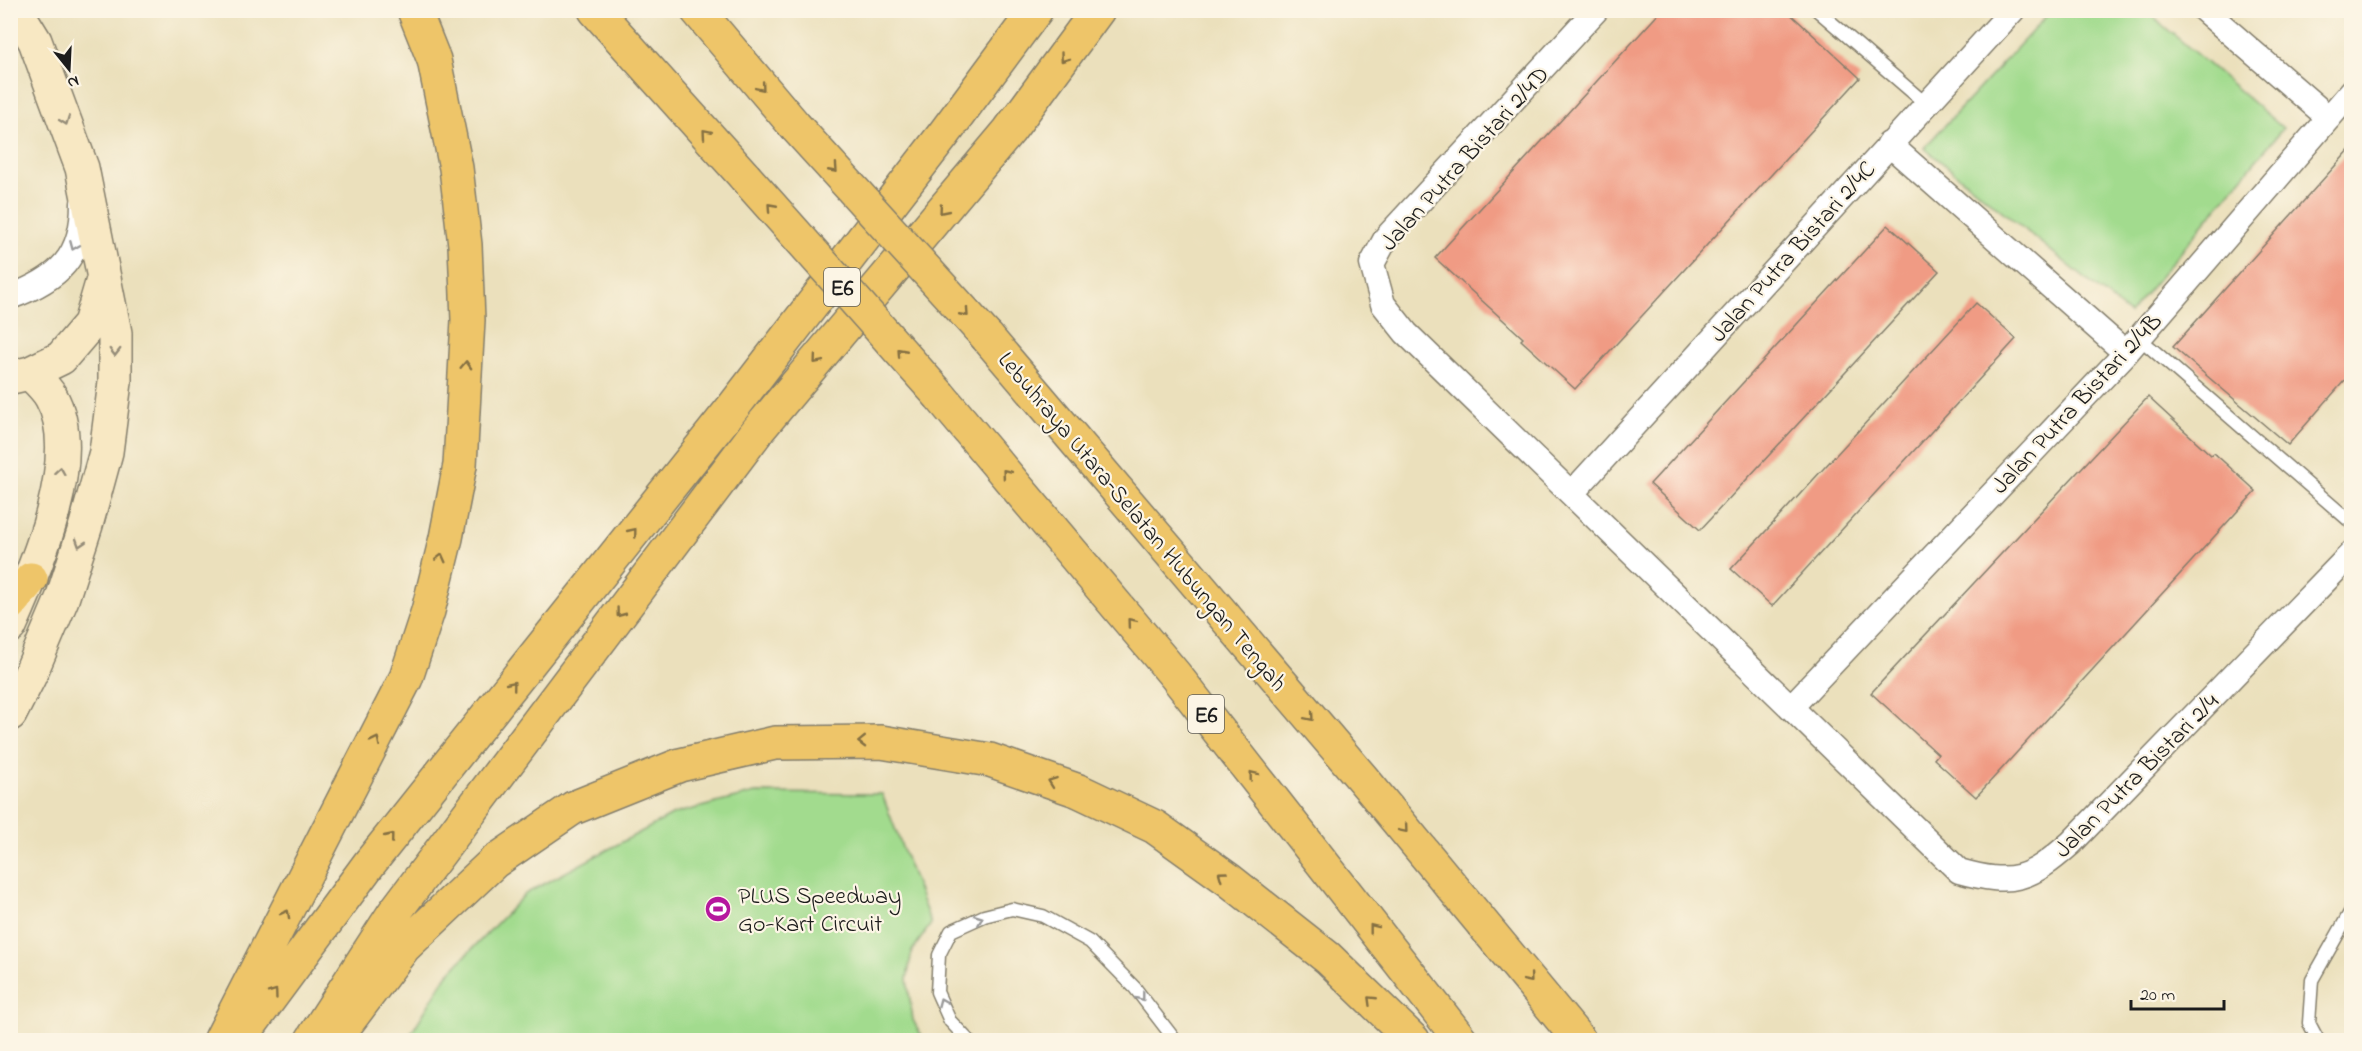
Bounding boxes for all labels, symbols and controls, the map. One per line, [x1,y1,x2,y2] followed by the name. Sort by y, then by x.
[39,39,99,99] north arrow
[1060,51,1071,62] one-way arrow
[1373,59,1559,260] street label: Jalan Putra Bistari 2/4D
[64,68,82,95] text: N
[754,80,765,91] one-way arrow
[58,115,70,126] one-way arrow
[702,129,713,140] one-way arrow
[1703,154,1885,351] street label: Jalan Putra Bistari 2/4C
[827,162,838,173] one-way arrow
[767,203,778,214] one-way arrow
[939,204,950,215] one-way arrow
[69,239,81,250] one-way arrow
[824,268,860,306] road number: E6
[958,306,969,317] one-way arrow
[1984,306,2171,503] street label: Jalan Putra Bistari 2/4B
[987,345,1294,701] street label: Lebuhraya Utara–Selatan Hubungan Tengah
[109,348,121,357] one-way arrow
[897,349,908,359] one-way arrow
[814,353,825,364] one-way arrow
[460,361,472,370] one-way arrow
[53,467,66,477] one-way arrow
[1002,469,1013,480] one-way arrow
[626,528,637,539] one-way arrow
[75,537,87,548] one-way arrow
[433,553,446,563] one-way arrow
[617,607,628,618] one-way arrow
[1128,618,1139,629] one-way arrow
[504,680,515,691] one-way arrow
[2047,686,2228,867] street label: Jalan Putra Bistari 2/4
[1188,695,1224,733] road number: E6
[1303,710,1314,721] one-way arrow
[368,736,380,747] one-way arrow
[858,736,867,748] one-way arrow
[1250,770,1261,781] one-way arrow
[1047,776,1058,789] one-way arrow
[1397,822,1408,833] one-way arrow
[383,833,394,844] one-way arrow
[1217,871,1228,882] one-way arrow
[738,880,901,943] place label: PLUS Speedway Go-Kart Circuit
[703,894,733,924] sports icon: PLUS Speedway Go-Kart Circuit
[279,910,290,920] one-way arrow
[974,913,984,926] one-way arrow
[1370,924,1381,935] one-way arrow
[1521,972,1532,983] one-way arrow
[2131,973,2224,1011] scale bar
[2140,983,2175,1009] text: 20 m
[267,989,278,1000] one-way arrow
[1134,990,1145,1001] one-way arrow
[1368,996,1378,1007] one-way arrow
[937,997,949,1008] one-way arrow

